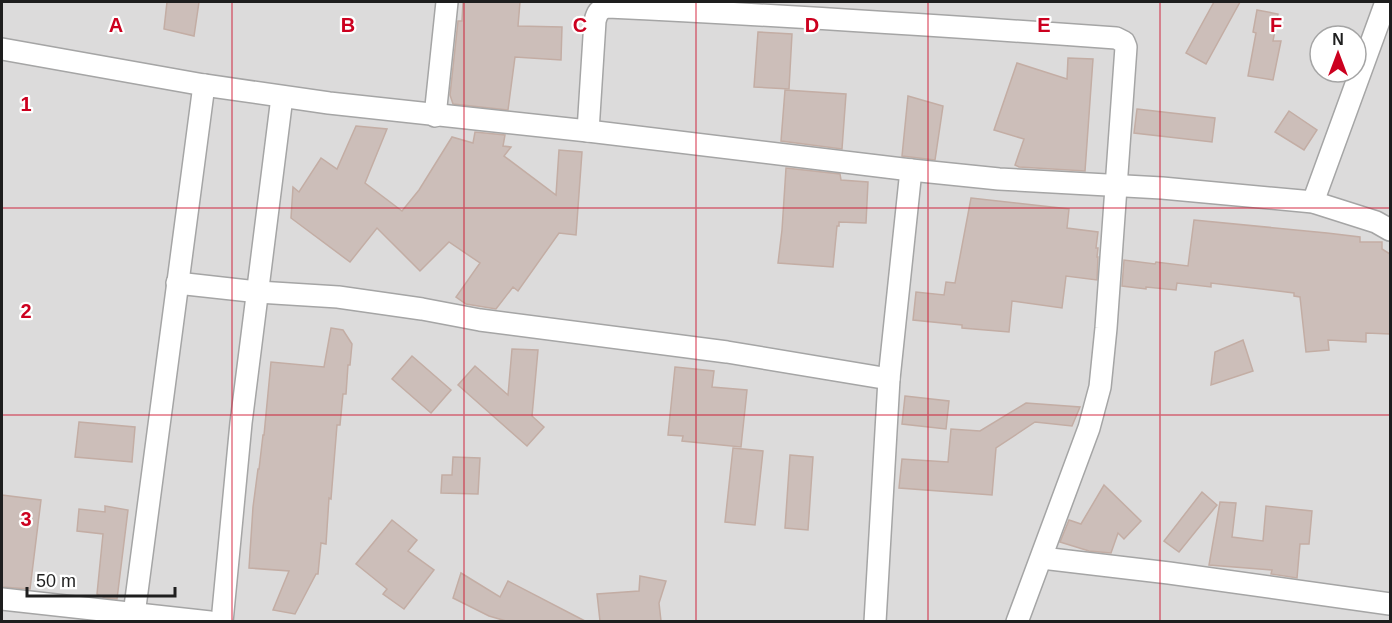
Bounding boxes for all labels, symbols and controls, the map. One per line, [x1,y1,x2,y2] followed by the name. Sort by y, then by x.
[109,14,123,36] text: A
[341,14,355,36] text: B
[573,14,587,36] text: C
[805,14,819,36] text: D
[1037,14,1051,36] text: E
[1270,14,1282,36] text: F
[1308,24,1368,84] north arrow
[1332,31,1344,48] text: N
[20,93,32,115] text: 1
[20,300,32,322] text: 2
[20,508,32,530] text: 3
[27,560,176,598] scale bar
[36,571,76,591] text: 50 m

